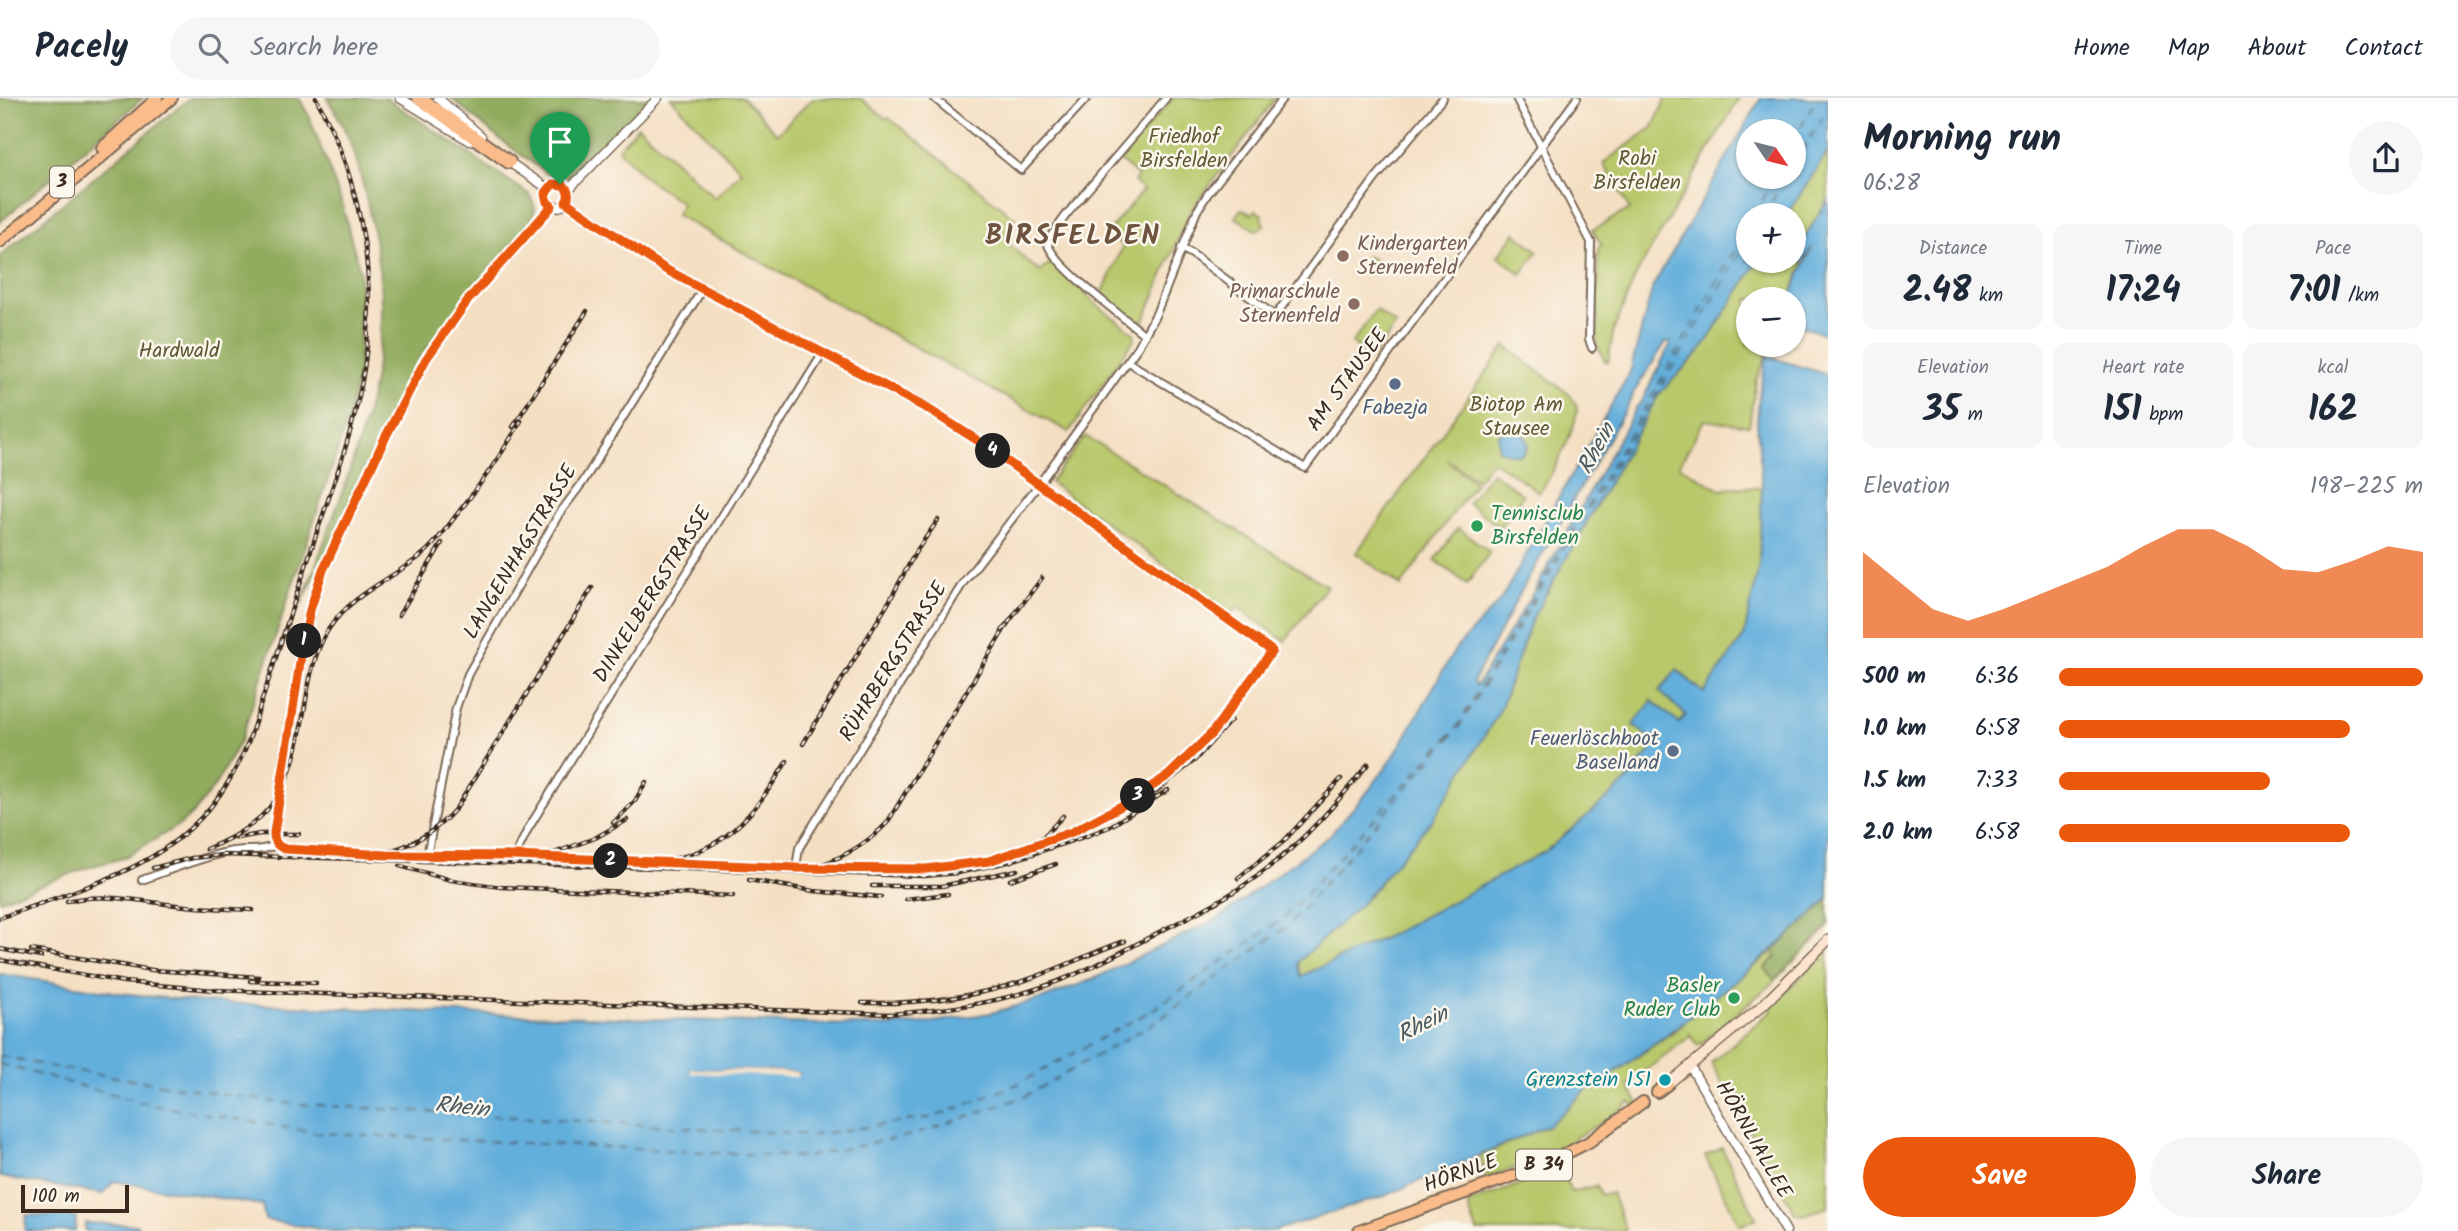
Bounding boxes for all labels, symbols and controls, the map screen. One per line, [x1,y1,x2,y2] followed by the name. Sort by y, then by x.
[170,17,660,80] search box
[35,22,128,75] text: Pacely
[250,27,378,69] text: Search here
[194,29,232,67] icon: search
[2073,29,2130,68] text: Home
[2168,29,2210,68] text: Map
[2248,29,2306,68] text: About
[2344,29,2423,68] text: Contact
[1863,110,2061,170] text: Morning run
[530,112,590,184] pin
[1736,119,1806,189] north arrow
[1736,119,1806,357] map controls
[1140,121,1228,178] park label: Friedhof Birsfelden
[2349,121,2423,195] button: share
[541,123,579,161] icon: arrive
[1593,143,1681,200] park label: Robi Birsfelden
[50,166,74,198] road number: 3
[1863,166,1920,202] text: 06:28
[1736,203,1806,273] button: +
[985,214,1161,259] district label: BIRSFELDEN
[1357,228,1468,285] place label: Kindergarten Sternenfeld
[1919,234,1987,264] text: Distance
[2124,234,2162,264] text: Time
[2315,234,2351,264] text: Pace
[1335,248,1351,264] marker: Kindergarten Sternenfeld
[1903,264,1971,320] text: 2.48
[2105,264,2181,320] text: 17:24
[2287,264,2341,320] text: 7:01
[1229,276,1341,333] place label: Primarschule Sternenfeld
[1971,281,2003,311] text: km
[2341,281,2379,311] text: /km
[1736,287,1806,357] button: −
[1346,296,1362,312] marker: Primarschule Sternenfeld
[1299,321,1397,439] street label: AM STAUSEE
[139,335,220,368] park label: Hardwald
[1917,353,1989,383] text: Elevation
[2102,353,2184,383] text: Heart rate
[2318,353,2348,383] text: kcal
[1387,376,1403,392] marker: Fabezja
[1923,383,1960,439] text: 35
[2103,383,2142,439] text: 151
[2308,383,2358,439] text: 162
[1469,389,1563,446] park label: Biotop Am Stausee
[1362,392,1428,425] place label: Fabezja
[1960,400,1983,430] text: m
[2142,400,2183,430] text: bpm
[1568,415,1627,481] water label: Rhein
[976,434,1010,468] pin: 4
[987,435,998,465] text: 4
[455,457,587,646] street label: LANGENHAGSTRASSE
[1863,469,1950,505] text: Elevation
[2310,469,2423,505] text: 198–225 m
[1491,498,1584,555] place label: Tennisclub Birsfelden
[585,499,721,690] street label: DINKELBERGSTRASSE
[1469,518,1485,534] marker: Tennisclub Birsfelden
[831,575,957,749] street label: RÜHRBERGSTRASSE
[286,624,322,658] pin: 1
[301,625,306,655] text: 1
[1863,659,1926,695] text: 500 m
[1975,659,2019,695] text: 6:36
[1863,711,1926,747] text: 1.0 km
[1975,711,2020,747] text: 6:58
[1530,723,1660,780] place label: Feuerlöschboot Baselland
[1665,743,1681,759] marker: Feuerlöschboot Baselland
[1863,763,1926,799] text: 1.5 km
[1975,763,2018,799] text: 7:33
[1120,778,1156,814] pin: 3
[1132,780,1143,810] text: 3
[1863,815,1933,851] text: 2.0 km
[1975,815,2020,851] text: 6:58
[594,844,628,878] pin: 2
[605,845,616,875] text: 2
[1623,970,1721,1027] place label: Basler Ruder Club
[1726,990,1742,1006] marker: Basler Ruder Club
[1391,996,1457,1053] water label: Rhein
[1526,1064,1651,1097] place label: Grenzstein 151
[1657,1072,1673,1088] marker: Grenzstein 151
[1706,1075,1801,1206] street label: HÖRNLIALLEE
[433,1087,492,1129] water label: Rhein
[1863,1137,2136,1217] button: Save
[2150,1137,2423,1217] button: Share
[1419,1145,1504,1203] street label: HÖRNLE
[1516,1149,1572,1180] road number: B 34
[21,1182,130,1214] scale bar
[32,1182,80,1212] text: 100 m

